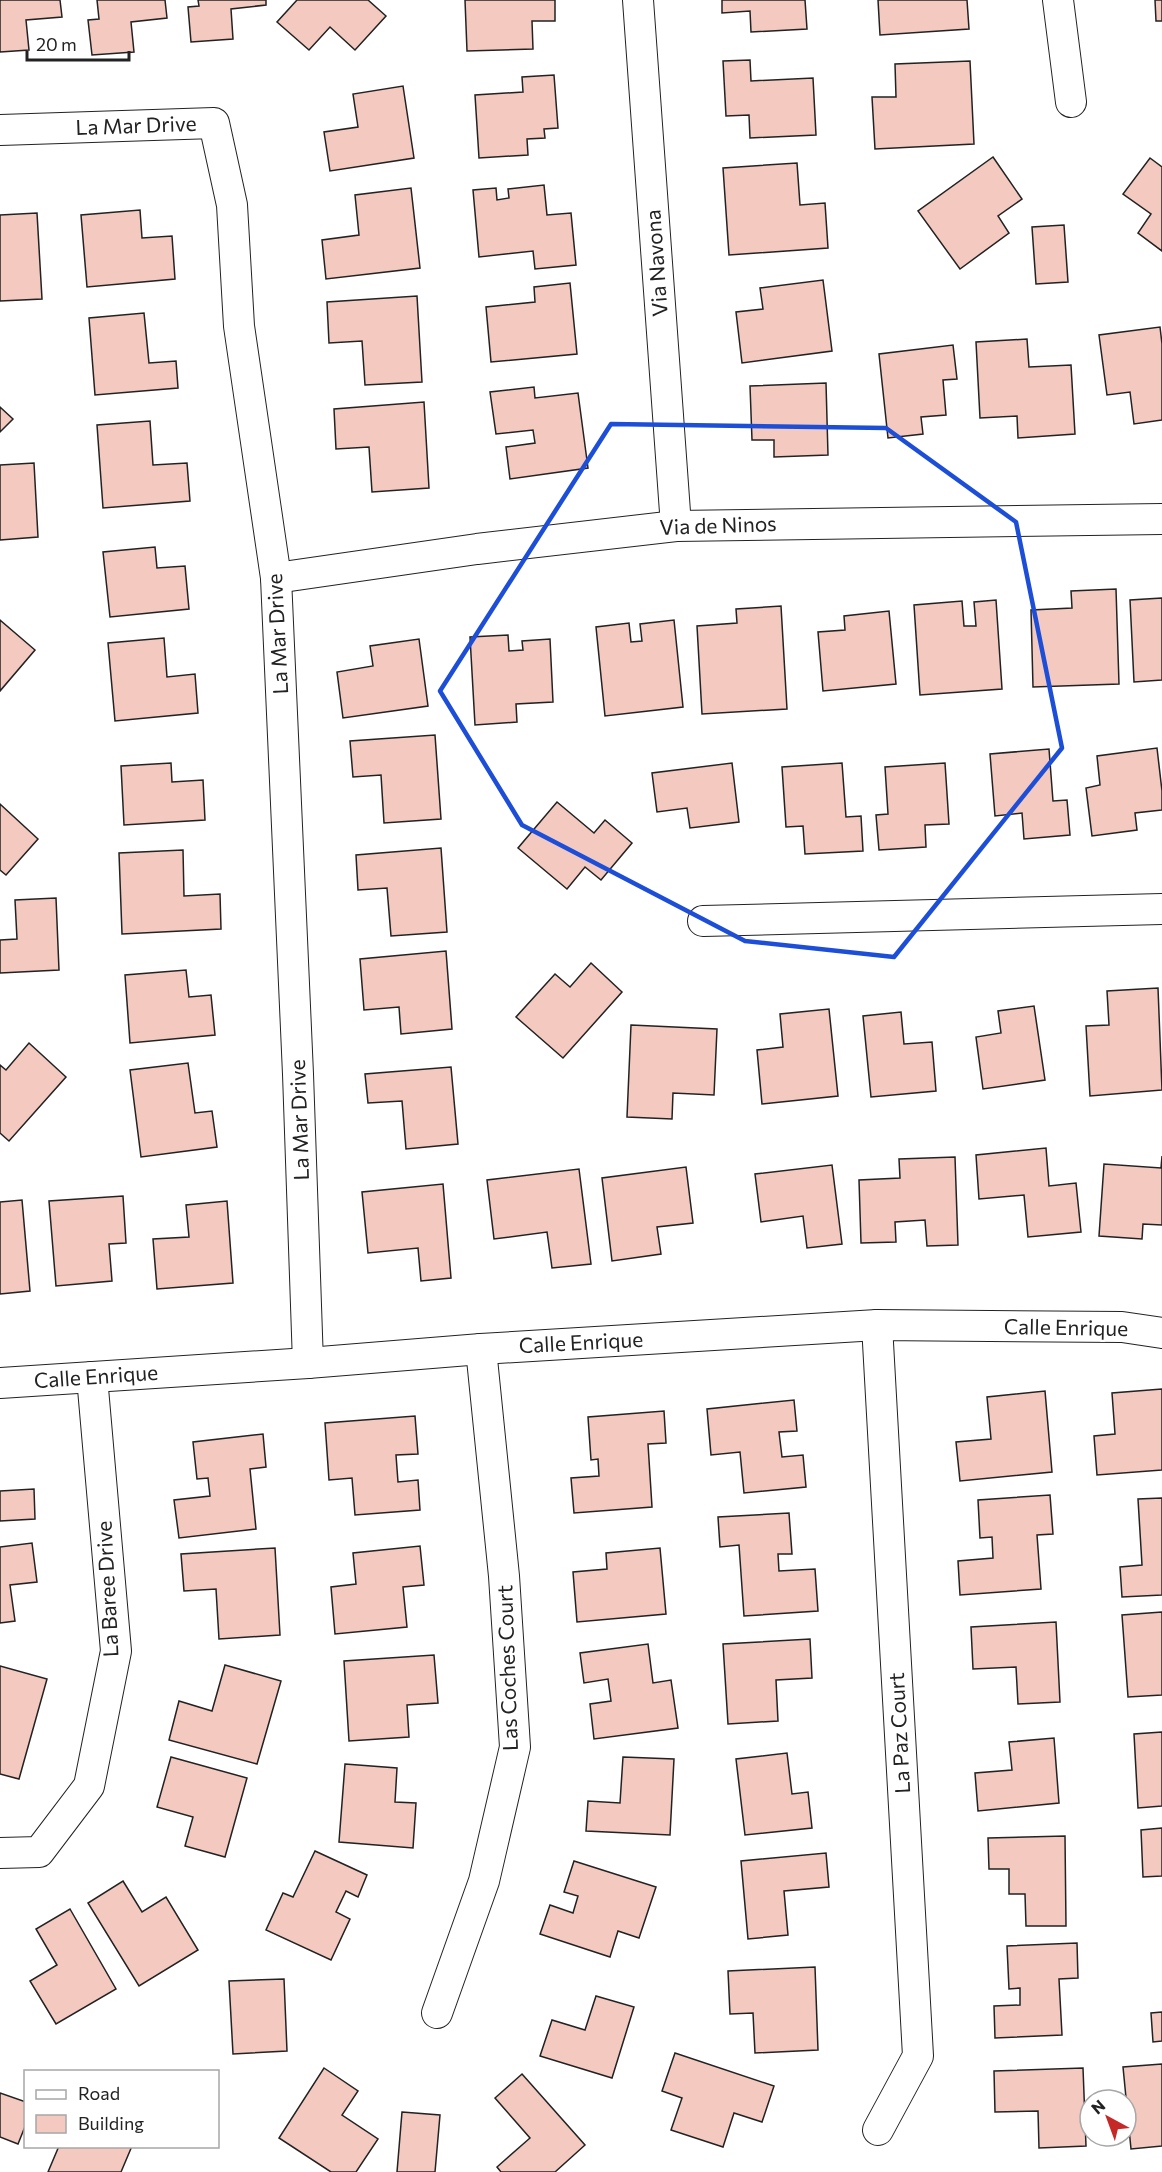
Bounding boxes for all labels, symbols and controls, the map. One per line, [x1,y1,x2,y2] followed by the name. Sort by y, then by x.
[27,24,129,62] scale bar
[36,33,77,55] text: 20 m
[75,110,197,139] street label: La Mar Drive
[639,209,672,318] street label: Via Navona
[659,510,777,539] street label: Via de Ninos
[261,573,292,695] street label: La Mar Drive
[284,1059,313,1181] street label: La Mar Drive
[1004,1313,1128,1340] street label: Calle Enrique
[518,1326,644,1357] street label: Calle Enrique
[33,1359,159,1392] street label: Calle Enrique
[90,1520,123,1658] street label: La Baree Drive
[491,1585,522,1752] street label: Las Coches Court
[883,1672,914,1794] street label: La Paz Court
[24,2070,219,2148] legend
[78,2082,120,2104] text: Road
[1078,2088,1138,2148] north arrow
[1087,2095,1109,2117] text: N
[78,2112,144,2134] text: Building

